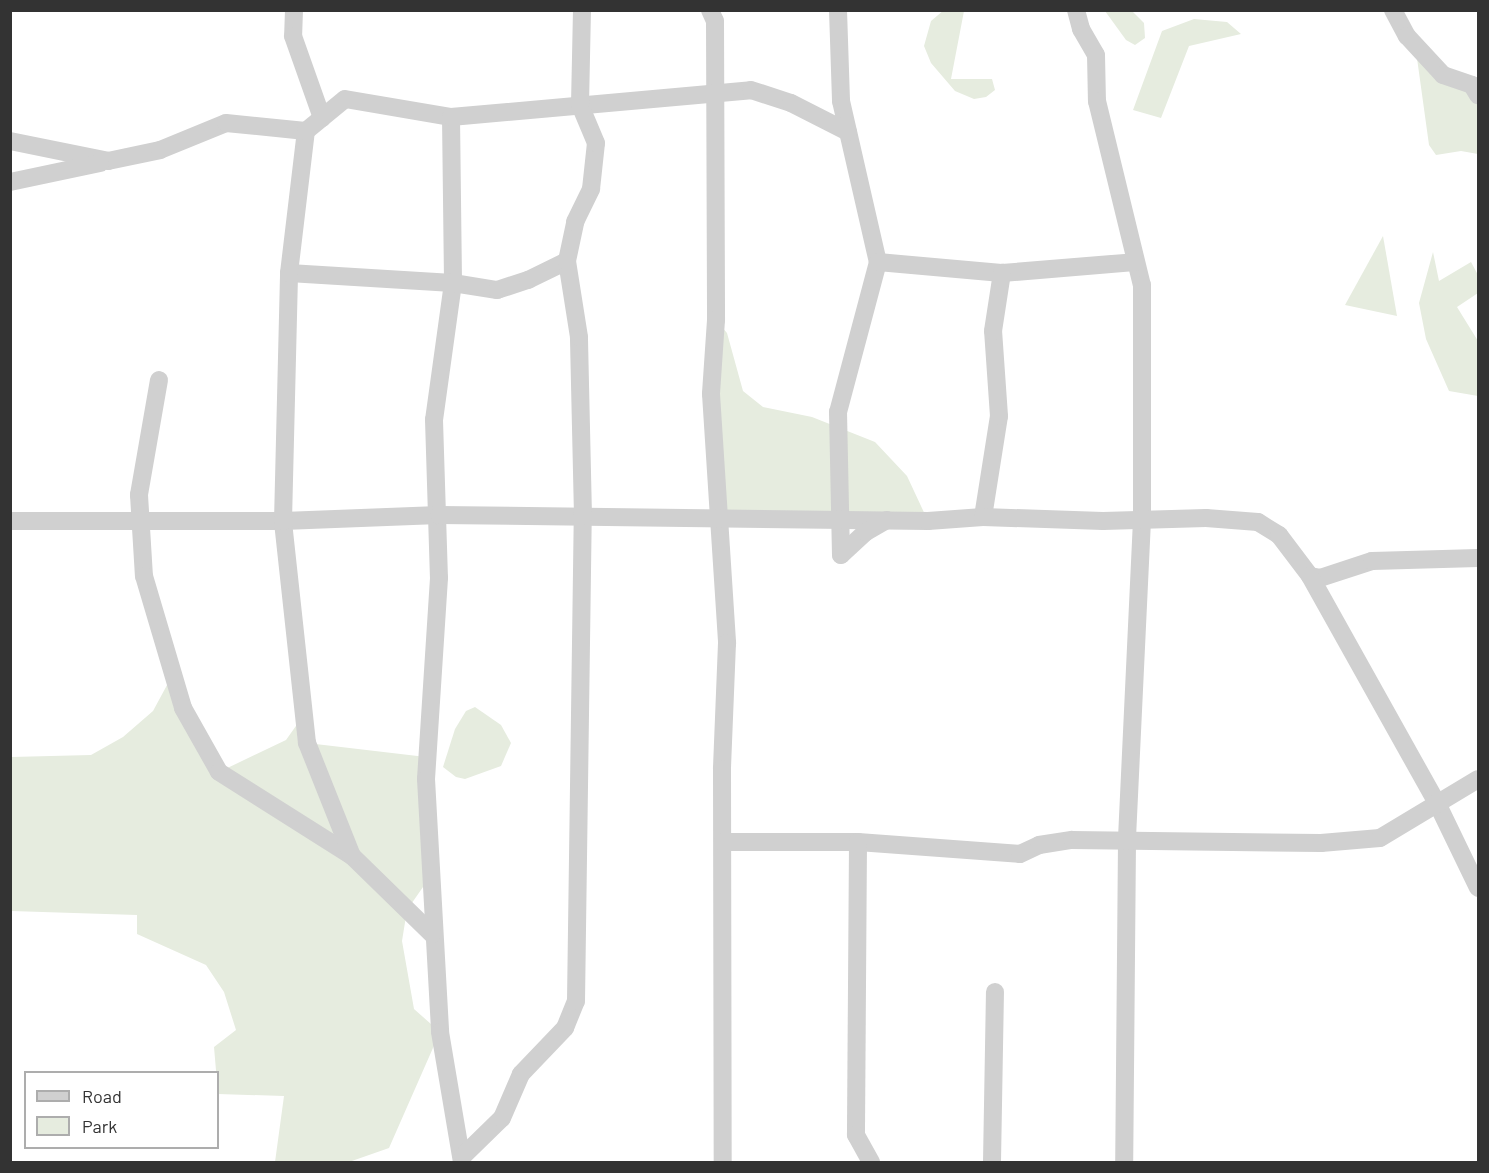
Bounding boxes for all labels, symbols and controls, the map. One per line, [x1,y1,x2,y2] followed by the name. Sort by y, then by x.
[24,1071,219,1149] legend
[82,1085,122,1107] text: Road
[82,1115,117,1137] text: Park

